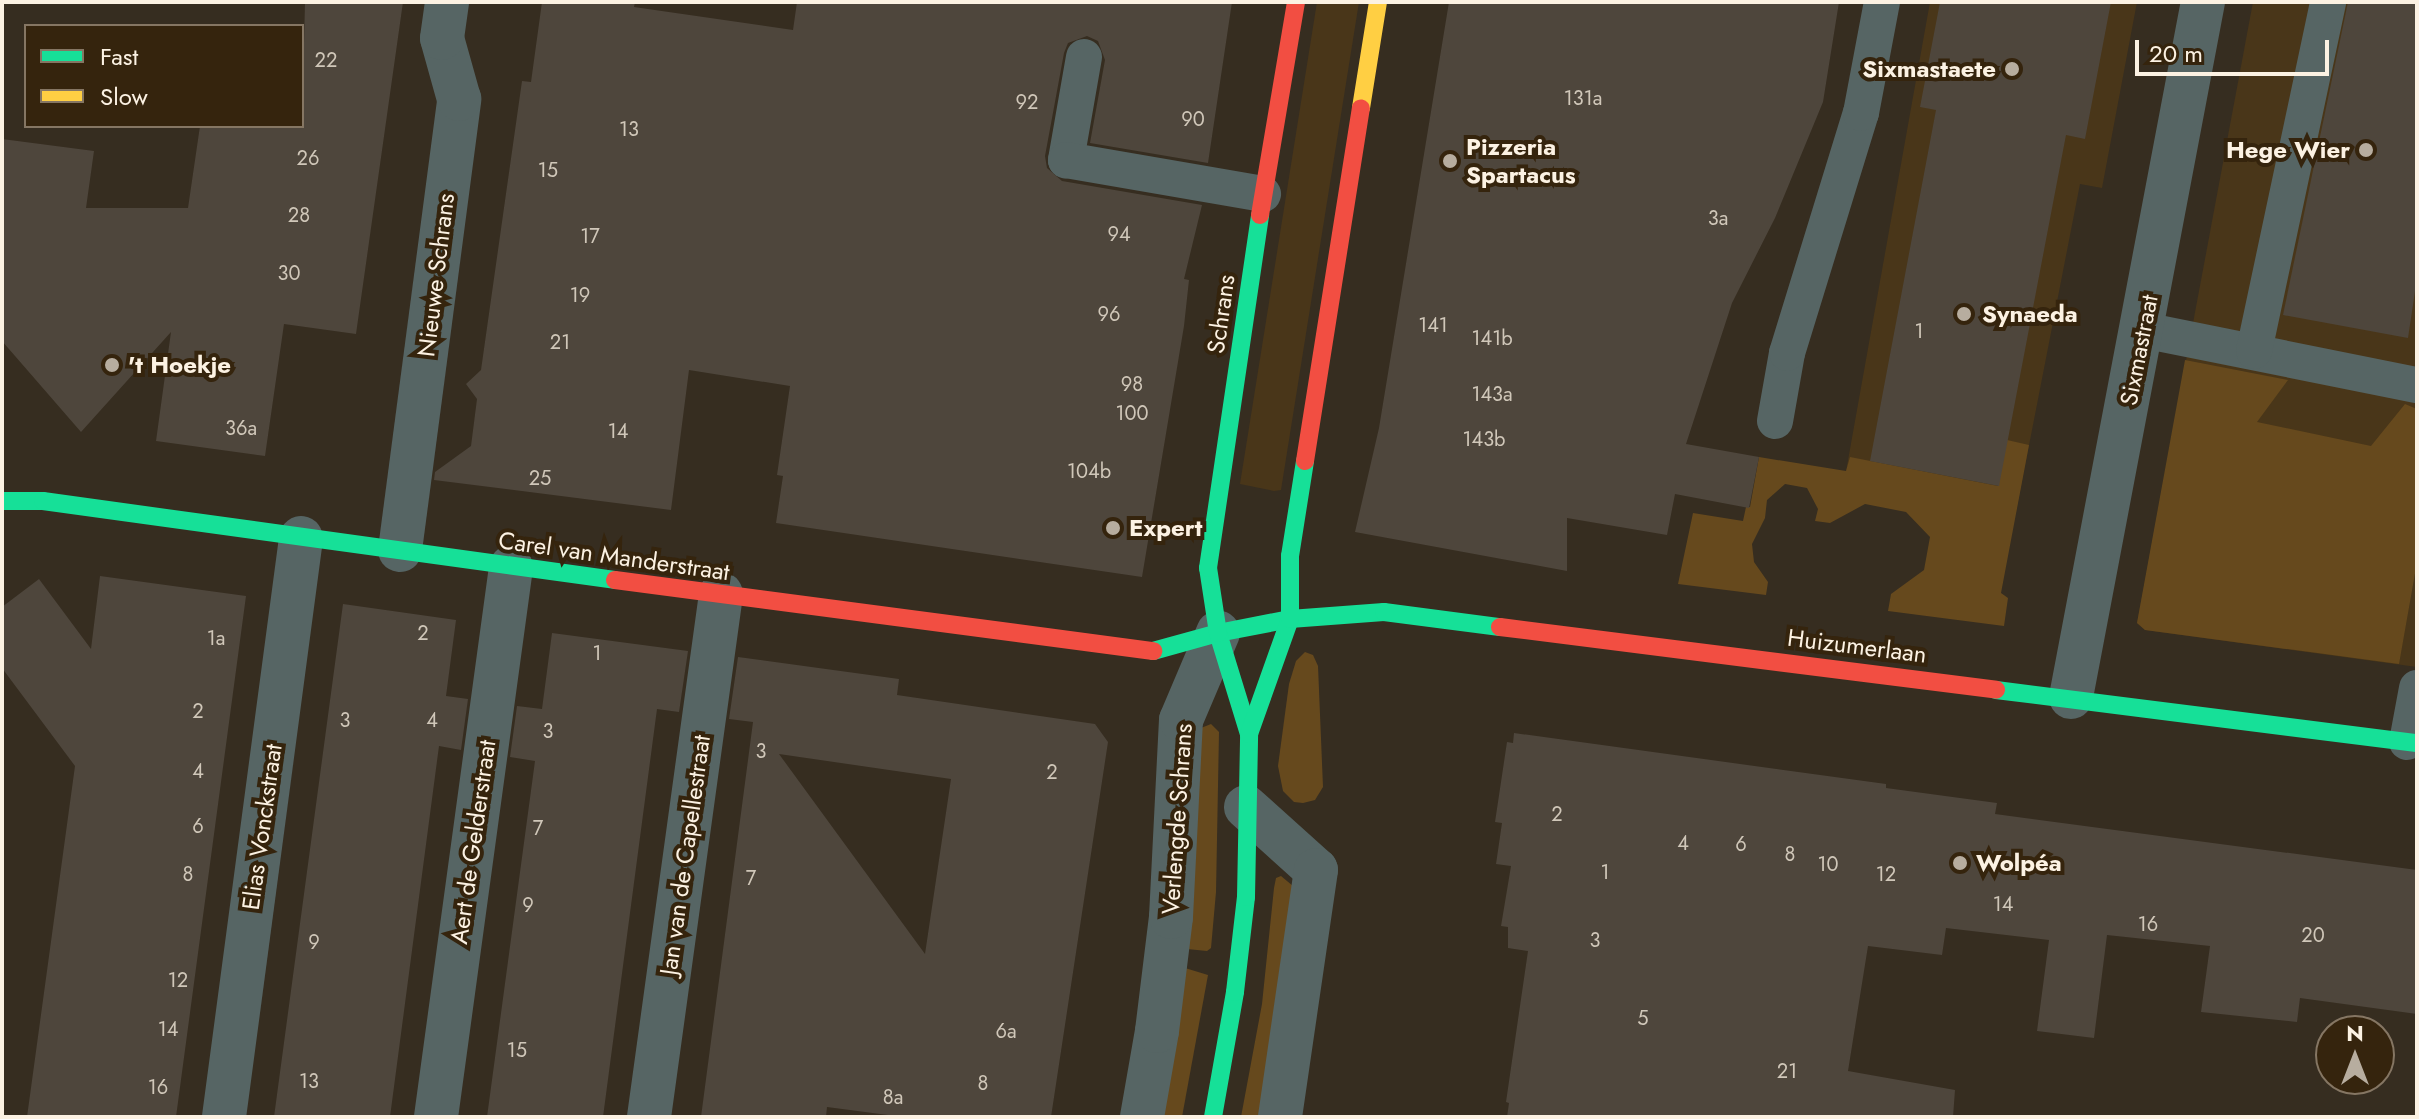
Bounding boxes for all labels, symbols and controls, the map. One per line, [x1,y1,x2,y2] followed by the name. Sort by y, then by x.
[24,24,304,128] legend
[2139,24,2333,74] scale bar
[2149,36,2203,71] text: 20 m
[100,39,138,74] text: Fast
[315,48,337,72] house number: 22
[1862,55,1996,83] place label: Sixmastaete
[2003,60,2021,78] marker: Sixmastaete
[100,79,148,114] text: Slow
[1564,86,1602,110] house number: 131a
[1016,90,1038,114] house number: 92
[1181,107,1205,131] house number: 90
[619,117,639,141] house number: 13
[1466,133,1576,189] place label: Pizzeria Spartacus
[2226,136,2350,164] place label: Hege Wier
[2357,141,2375,159] marker: Hege Wier
[297,146,319,170] house number: 26
[1441,152,1459,170] marker: Pizzeria Spartacus
[538,158,558,182] house number: 15
[412,192,460,358] street label: Nieuwe Schrans
[288,203,310,227] house number: 28
[1708,206,1728,230] house number: 3a
[1107,222,1131,246] house number: 94
[580,224,600,248] house number: 17
[278,261,300,285] house number: 30
[1201,273,1241,355] street label: Schrans
[570,283,590,307] house number: 19
[2114,292,2164,408] street label: Sixmastraat
[1982,300,2078,328] place label: Synaeda
[1097,302,1121,326] house number: 96
[1953,303,1975,325] marker: Synaeda
[1418,313,1448,337] house number: 141
[1915,319,1923,343] house number: 1
[1471,326,1513,350] house number: 141b
[550,330,570,354] house number: 21
[128,351,231,379] place label: 't Hoekje
[103,356,121,374] marker: 't Hoekje
[1121,372,1143,396] house number: 98
[1471,382,1513,406] house number: 143a
[1116,401,1148,425] house number: 100
[225,416,257,440] house number: 36a
[608,419,628,443] house number: 14
[1463,427,1505,451] house number: 143b
[1067,459,1111,483] house number: 104b
[529,466,551,490] house number: 25
[1129,514,1202,542] place label: Expert
[1104,519,1122,537] marker: Expert
[497,526,731,586] street label: Carel van Manderstraat
[417,621,429,645] house number: 2
[1786,623,1928,669] street label: Huizumerlaan
[207,626,225,650] house number: 1a
[593,641,601,665] house number: 1
[192,699,204,723] house number: 2
[340,708,350,732] house number: 3
[426,708,438,732] house number: 4
[543,719,553,743] house number: 3
[1156,723,1198,915] street label: Verlengde Schrans
[654,733,716,977] street label: Jan van de Capellestraat
[444,738,502,946] street label: Aert de Gelderstraat
[756,739,766,763] house number: 3
[236,742,288,912] street label: Elias Vonckstraat
[192,759,204,783] house number: 4
[1046,760,1058,784] house number: 2
[1551,802,1563,826] house number: 2
[192,814,204,838] house number: 6
[533,816,543,840] house number: 7
[1677,831,1689,855] house number: 4
[1735,832,1747,856] house number: 6
[1785,842,1795,866] house number: 8
[1976,849,2062,877] place label: Wolpéa
[1818,852,1838,876] house number: 10
[1951,854,1969,872] marker: Wolpéa
[1601,860,1609,884] house number: 1
[183,862,193,886] house number: 8
[1876,862,1896,886] house number: 12
[746,866,756,890] house number: 7
[1993,892,2013,916] house number: 14
[522,893,534,917] house number: 9
[2138,912,2158,936] house number: 16
[2301,923,2325,947] house number: 20
[1590,928,1600,952] house number: 3
[308,930,320,954] house number: 9
[168,968,188,992] house number: 12
[1637,1006,1649,1030] house number: 5
[2315,1015,2395,1095] north arrow
[158,1017,178,1041] house number: 14
[2346,1017,2364,1049] text: N
[995,1019,1017,1043] house number: 6a
[507,1038,527,1062] house number: 15
[1777,1059,1797,1083] house number: 21
[299,1069,319,1093] house number: 13
[978,1071,988,1095] house number: 8
[148,1075,168,1099] house number: 16
[883,1085,903,1109] house number: 8a

